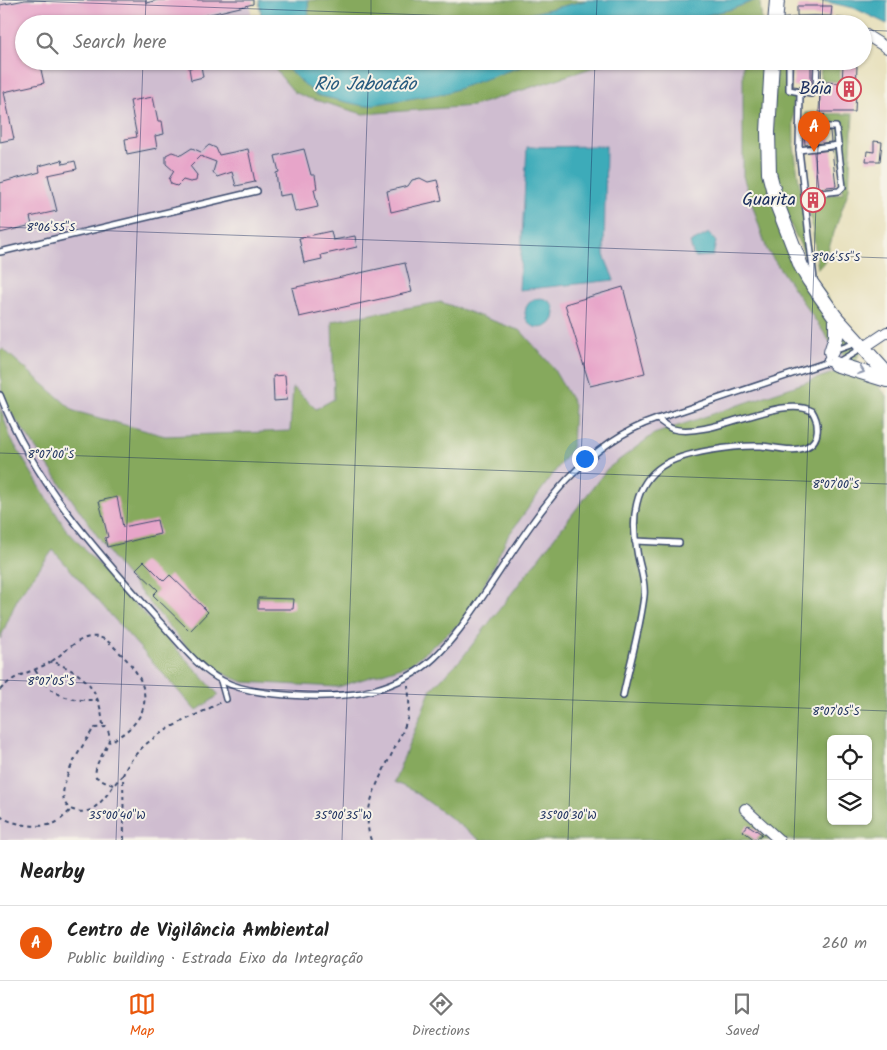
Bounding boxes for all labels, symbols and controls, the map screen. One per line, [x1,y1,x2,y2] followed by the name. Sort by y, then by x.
[15,15,872,70] search box
[73,28,167,58] text: Search here
[33,29,61,57] icon: search
[314,70,417,100] water label: Rio Jaboatão
[799,75,832,104] place label: Báia
[836,76,862,102] building icon: Báia
[798,111,830,152] pin: A
[742,186,796,215] place label: Guarita
[800,187,826,213] building icon: Guarita
[27,218,76,237] text: 8°06'55"S
[812,248,861,267] text: 8°06'55"S
[857,365,865,375] one-way arrow
[28,445,75,464] text: 8°07'00"S
[572,446,598,472] your location
[813,475,860,494] text: 8°07'00"S
[27,672,75,691] text: 8°07'05"S
[812,702,860,721] text: 8°07'05"S
[827,735,872,825] map controls
[827,735,872,780] button: locate
[827,780,872,825] button: layers
[88,806,146,825] text: 35°00'40"W
[314,806,372,825] text: 35°00'35"W
[539,806,597,825] text: 35°00'30"W
[20,856,85,889] text: Nearby
[67,916,329,946] text: Centro de Vigilância Ambiental
[31,931,41,956] text: A
[822,931,867,956] text: 260 m
[67,946,363,971] text: Public building · Estrada Eixo da Integração
[128,990,156,1042] tab: Map
[412,990,470,1042] tab: Directions
[726,990,759,1042] tab: Saved

